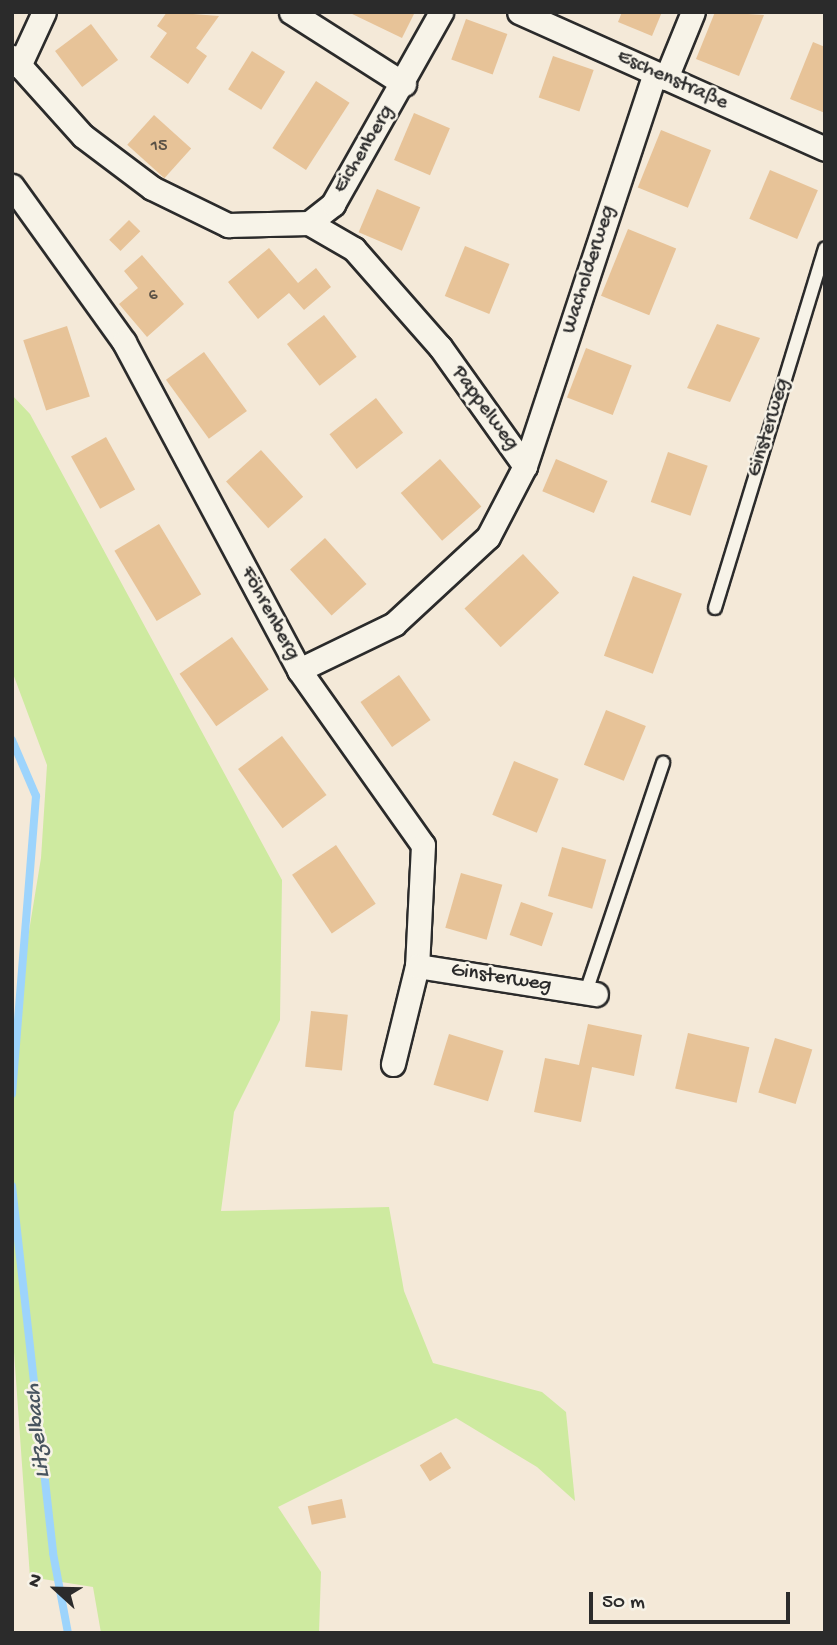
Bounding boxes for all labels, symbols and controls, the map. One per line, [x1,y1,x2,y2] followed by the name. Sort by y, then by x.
[612,45,732,117] street label: Eschenstraße
[329,101,401,199] street label: Eichenberg
[151,136,167,158] house number: 15
[557,203,623,337] street label: Wacholderweg
[148,285,158,307] house number: 6
[445,362,523,456] street label: Pappelweg
[743,376,797,480] street label: Ginsterweg
[234,563,304,665] street label: Föhrenberg
[449,959,553,999] street label: Ginsterweg
[20,1382,58,1480] water label: Litzelbach
[21,1554,91,1624] north arrow
[23,1571,49,1591] text: N
[592,1578,793,1622] scale bar
[602,1591,645,1616] text: 50 m

